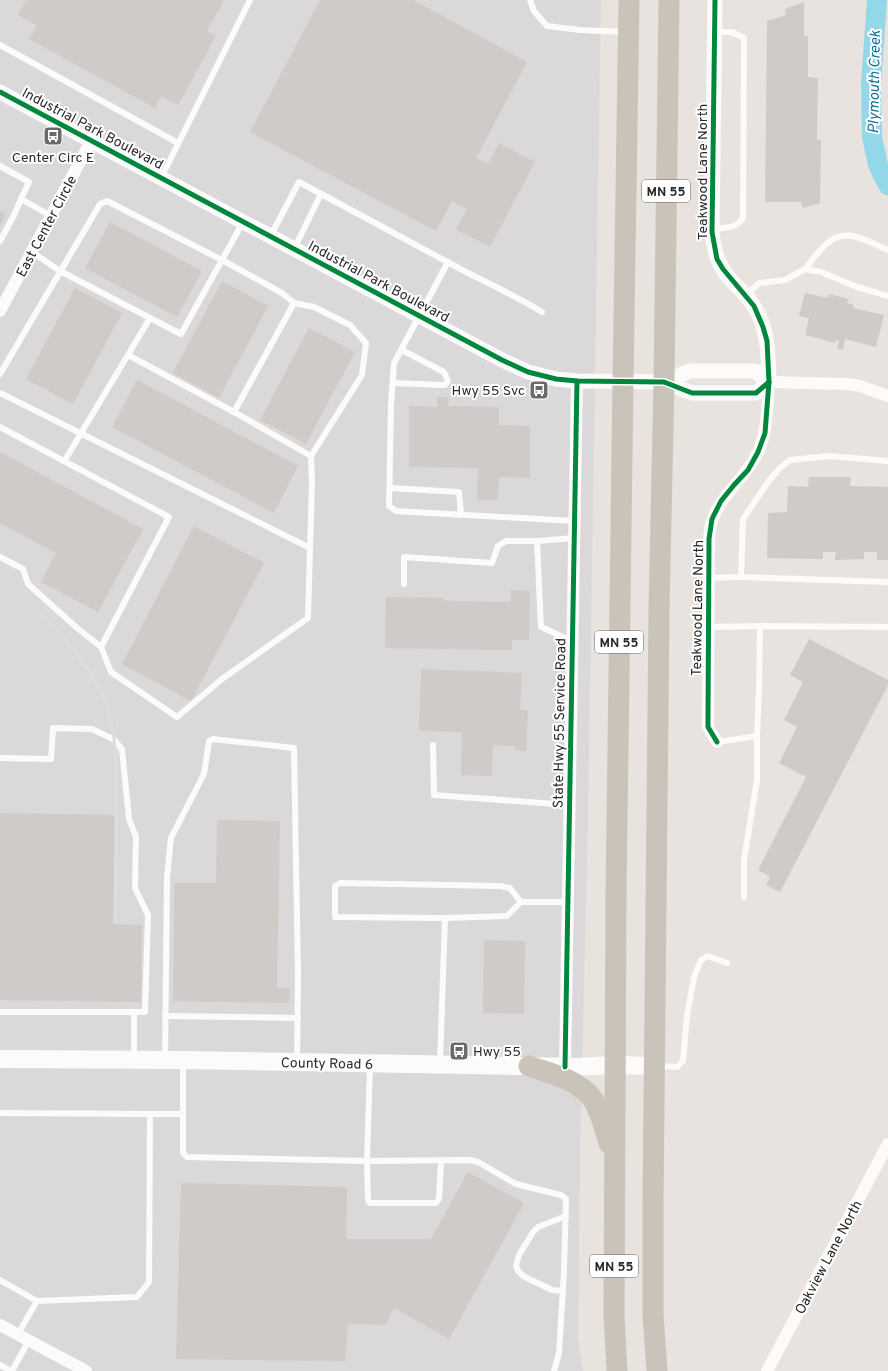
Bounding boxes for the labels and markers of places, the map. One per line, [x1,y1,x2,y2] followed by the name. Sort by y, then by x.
[42,125,64,147] bus stop icon: Center Circ E
[12,150,94,167] place label: Center Circ E
[528,379,550,401] bus stop icon: Hwy 55 Svc
[452,383,525,400] place label: Hwy 55 Svc
[448,1040,470,1062] bus stop icon: Hwy 55
[473,1044,521,1061] place label: Hwy 55

